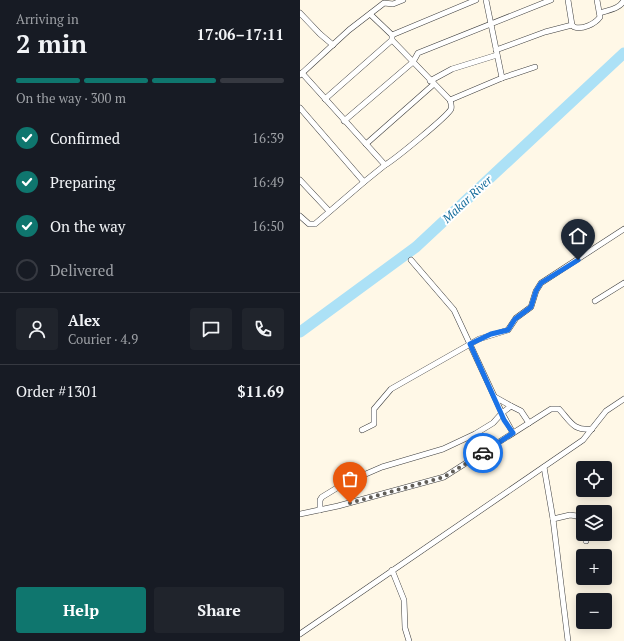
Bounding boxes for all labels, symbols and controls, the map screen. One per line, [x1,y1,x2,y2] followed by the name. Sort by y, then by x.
[16,10,79,28] text: Arriving in
[197,24,284,44] text: 17:06–17:11
[16,26,87,60] text: 2 min
[16,89,126,107] text: On the way · 300 m
[16,127,38,149] icon: check
[50,128,120,148] text: Confirmed
[252,129,284,147] text: 16:39
[16,171,38,193] icon: check
[438,171,496,226] water label: Makar River
[50,172,115,192] text: Preparing
[252,173,284,191] text: 16:49
[16,215,38,237] icon: check
[50,216,125,236] text: On the way
[252,217,284,235] text: 16:50
[561,219,595,260] pin
[567,225,589,247] icon: home
[50,260,114,280] text: Delivered
[16,308,58,350] button: person
[190,308,232,350] button: chat
[242,308,284,350] button: phone
[68,310,100,330] text: Alex
[68,330,138,348] text: Courier · 4.9
[16,381,98,401] text: Order #1301
[237,381,284,401] text: $11.69
[463,433,503,473] courier
[472,442,494,464] icon: car
[576,461,612,629] map controls
[576,461,612,497] button: locate
[333,462,367,503] pin
[339,468,361,490] icon: bag
[576,505,612,541] button: layers
[576,549,612,585] button: +
[16,587,146,633] button: Help
[154,587,284,633] button: Share
[576,593,612,629] button: −

